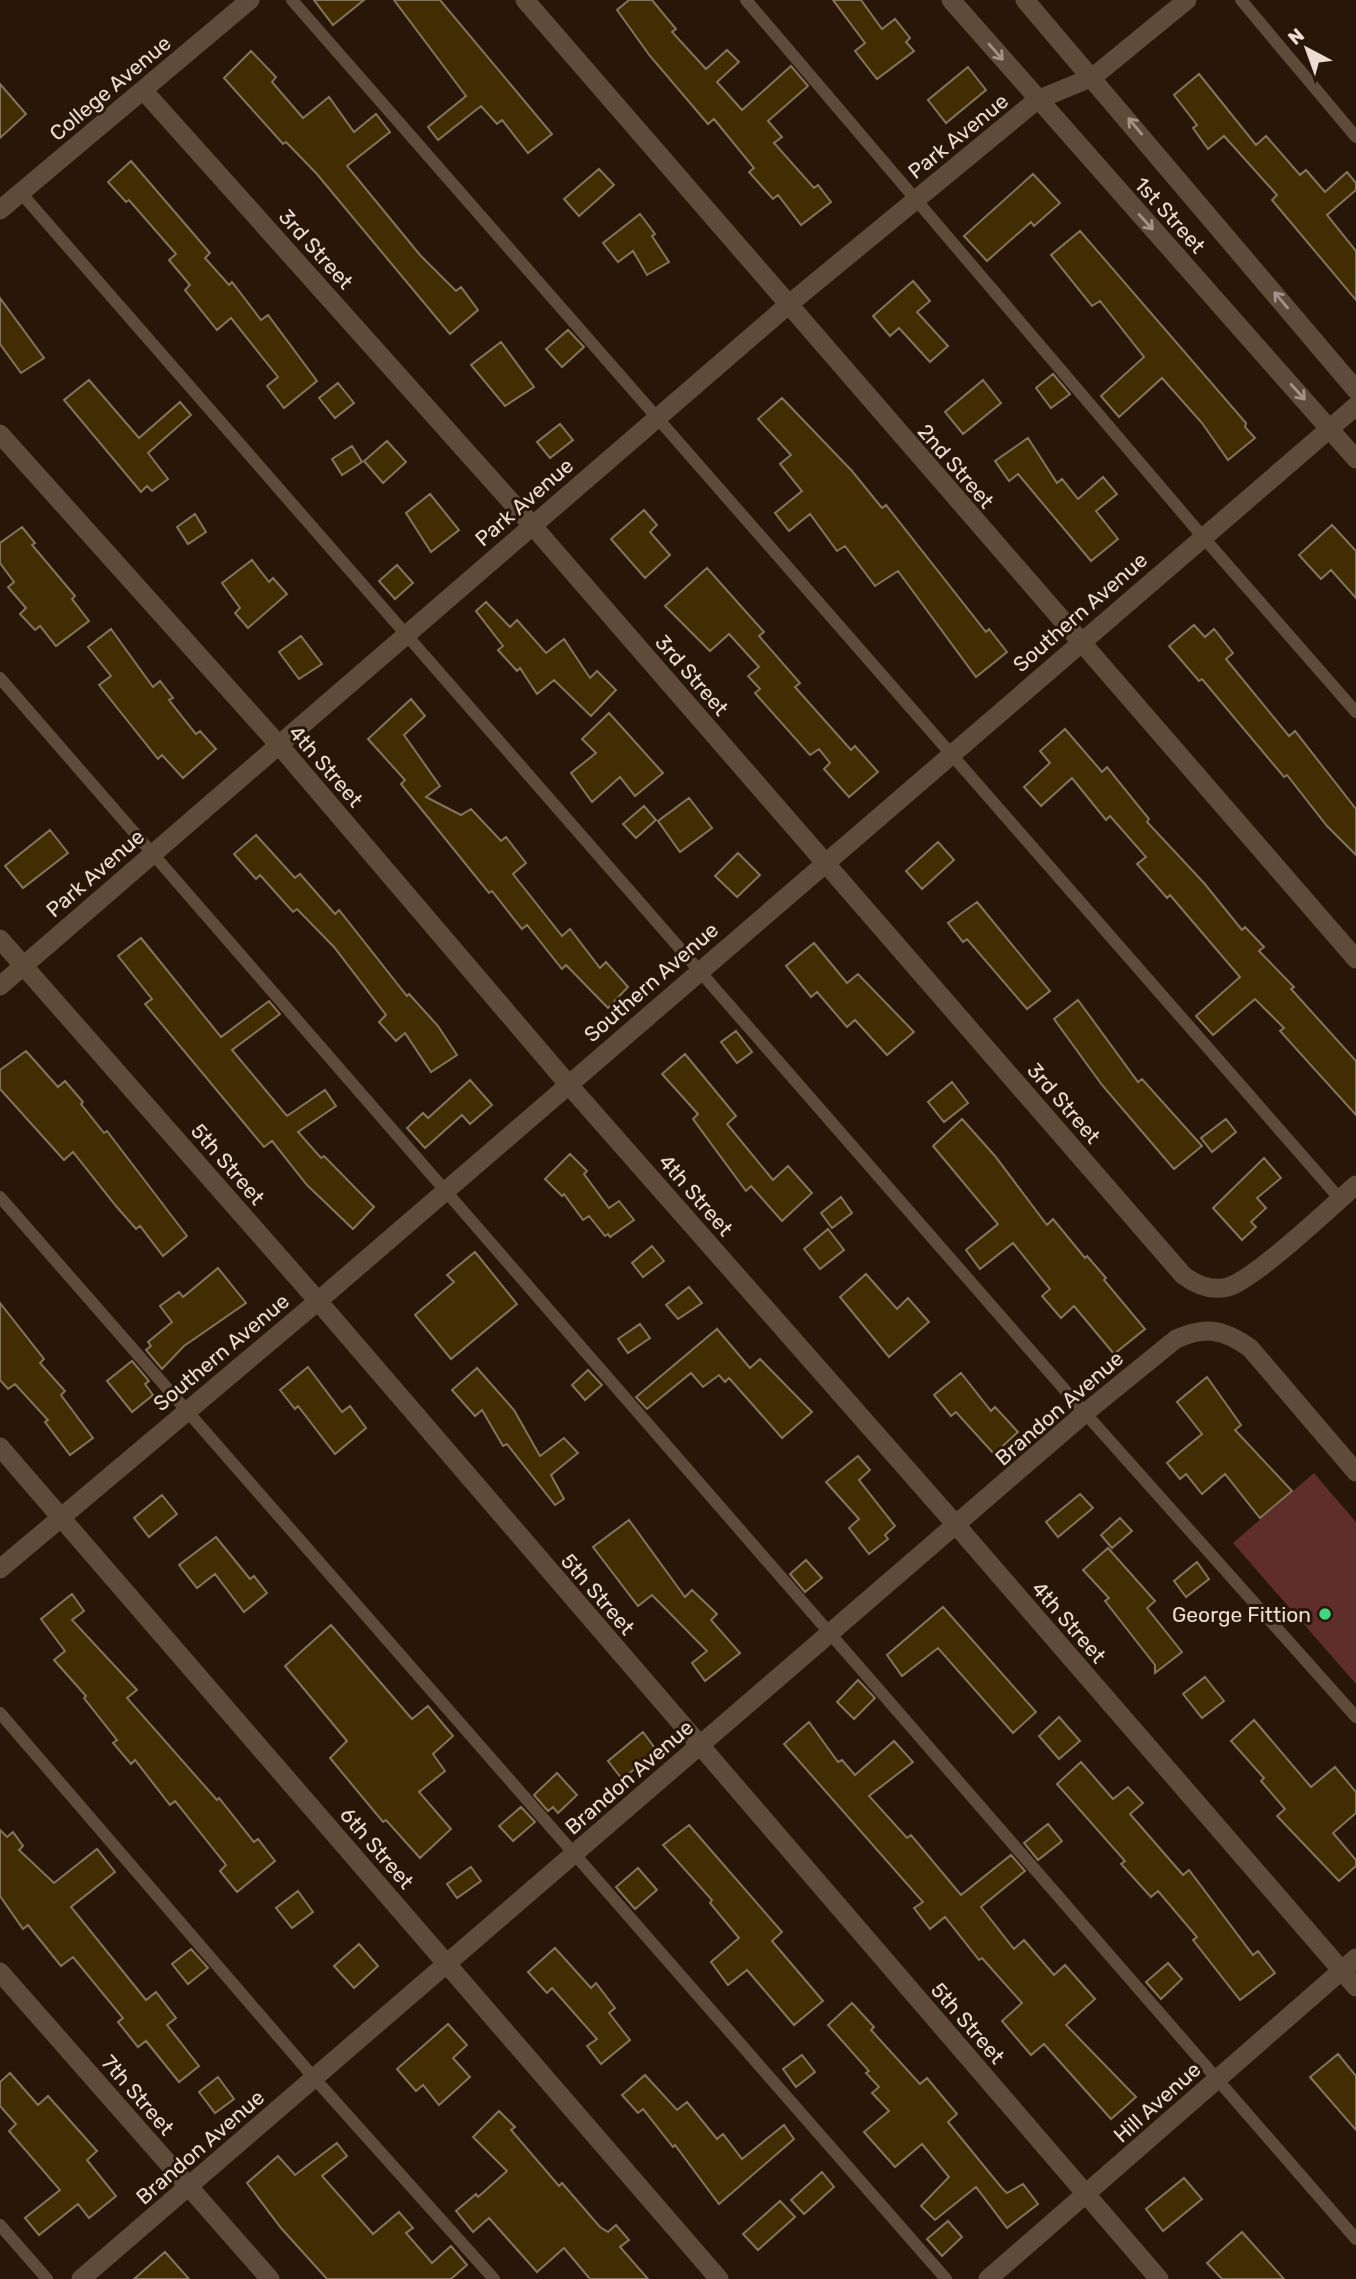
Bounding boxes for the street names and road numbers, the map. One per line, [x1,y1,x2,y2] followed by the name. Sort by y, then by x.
[44,30,176,146] street label: College Avenue
[903,88,1013,184] street label: Park Avenue
[1129,172,1211,258] street label: 1st Street
[274,204,358,294] street label: 3rd Street
[913,419,999,513] street label: 2nd Street
[470,453,578,551] street label: Park Avenue
[1008,547,1152,677] street label: Southern Avenue
[650,630,734,720] street label: 3rd Street
[284,720,368,812] street label: 4th Street
[41,824,149,922] street label: Park Avenue
[579,917,723,1047] street label: Southern Avenue
[1022,1058,1106,1148] street label: 3rd Street
[186,1118,270,1210] street label: 5th Street
[654,1149,738,1241] street label: 4th Street
[148,1288,294,1416] street label: Southern Avenue
[990,1346,1128,1470] street label: Brandon Avenue
[556,1548,640,1640] street label: 5th Street
[1027,1576,1111,1668] street label: 4th Street
[560,1715,698,1839] street label: Brandon Avenue
[335,1802,419,1894] street label: 6th Street
[926,1977,1010,2069] street label: 5th Street
[97,2050,179,2140] street label: 7th Street
[1108,2056,1206,2148] street label: Hill Avenue
[131,2085,269,2209] street label: Brandon Avenue

